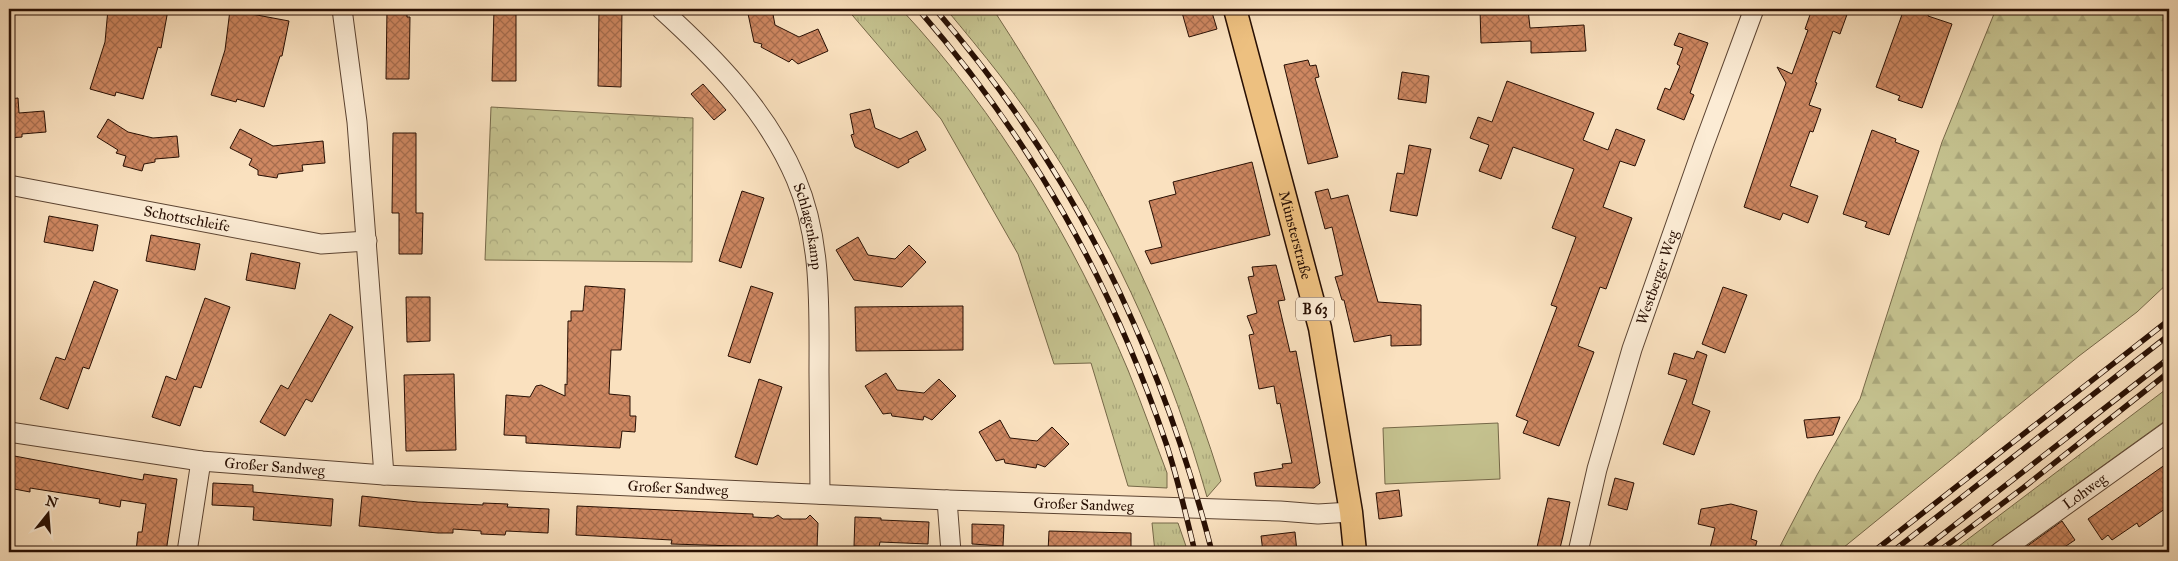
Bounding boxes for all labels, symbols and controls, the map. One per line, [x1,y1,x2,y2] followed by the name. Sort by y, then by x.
[790,180,826,271] street label: Schlagenkamp
[1275,189,1316,281] street label: Münsterstraße
[142,202,231,236] street label: Schottschleife
[1632,227,1682,327] street label: Westberger Weg
[1296,298,1334,320] road number: B 63
[224,454,326,480] street label: Großer Sandweg
[2059,469,2111,513] street label: Lohweg
[627,477,730,499] street label: Großer Sandweg
[22,488,72,538] north arrow
[43,492,60,512] text: N
[1033,494,1135,515] street label: Großer Sandweg

